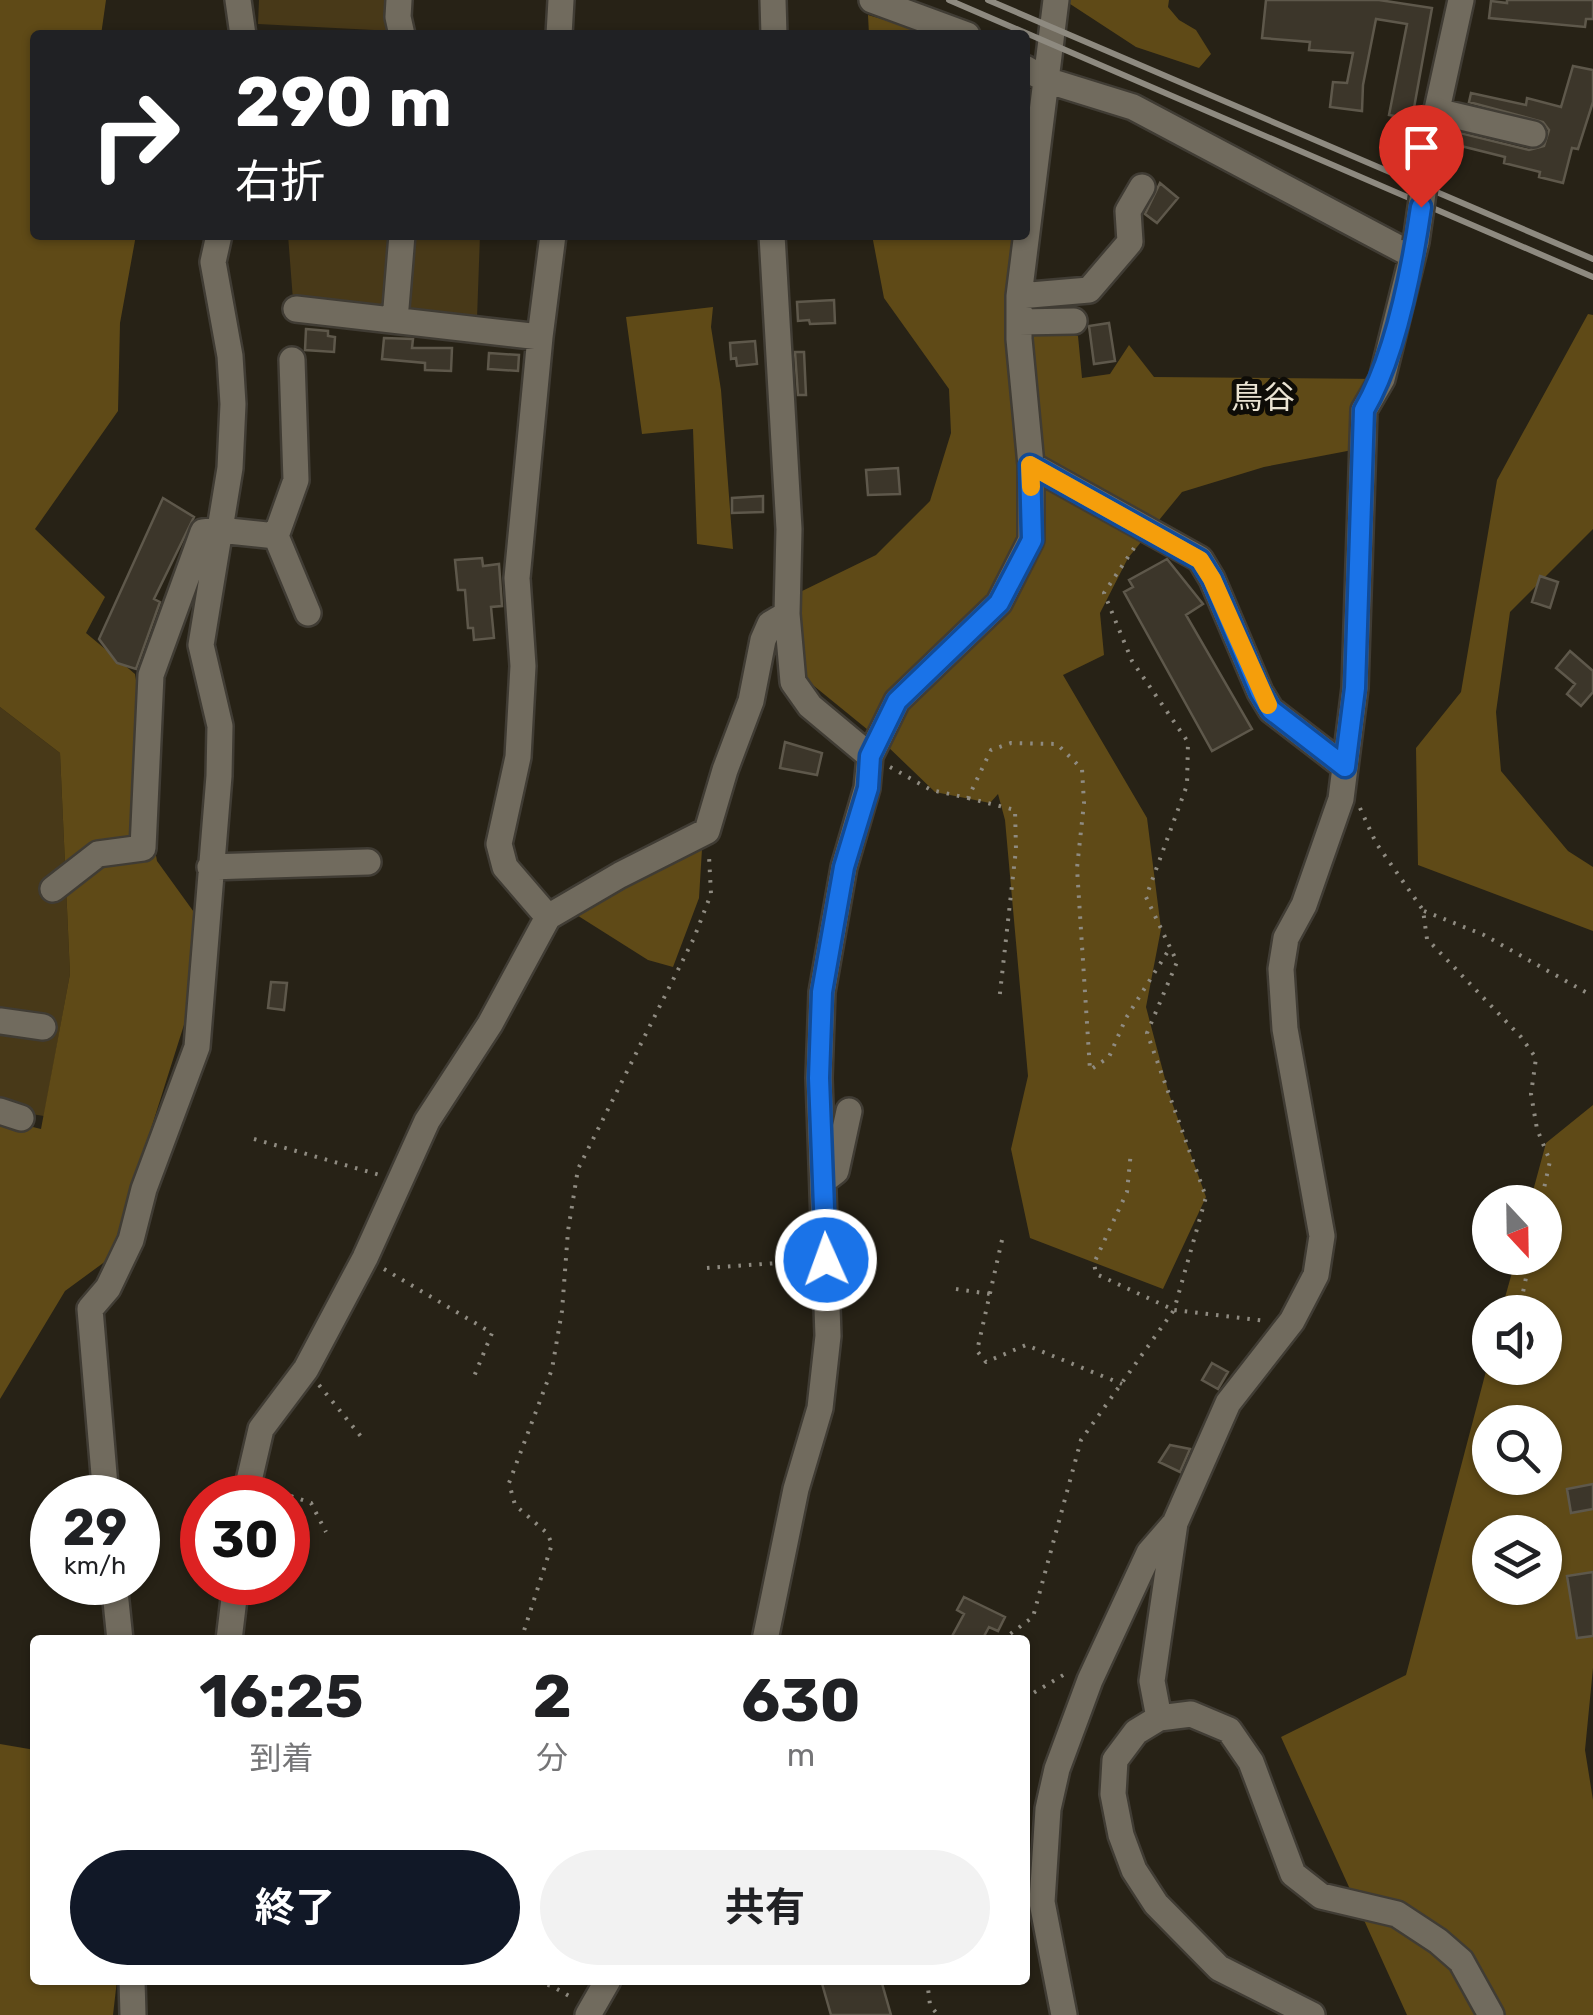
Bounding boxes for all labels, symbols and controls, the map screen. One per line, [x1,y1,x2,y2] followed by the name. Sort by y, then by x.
[235,61,452,144] text: 290 m
[70,70,200,200] icon: right
[1379,105,1464,208] pin
[1394,120,1449,175] icon: arrive
[235,155,325,208] text: 右折
[1231,378,1295,416] district label: 鳥谷
[1472,1185,1562,1275] north arrow
[1472,1185,1562,1605] map controls
[774,1208,878,1312] position arrow
[1472,1295,1562,1385] button: sound
[1472,1405,1562,1495] button: search
[180,1475,310,1605] speed limit sign: 30
[63,1498,127,1558] text: 29
[1472,1515,1562,1605] button: layers
[64,1551,126,1580] text: km/h
[199,1661,364,1732] text: 16:25
[533,1661,572,1732] text: 2
[741,1665,861,1736] text: 630
[787,1736,815,1774] text: m
[249,1739,313,1777] text: 到着
[536,1739,568,1777] text: 分
[70,1850,520,1965] button: 終了
[540,1850,990,1965] button: 共有

